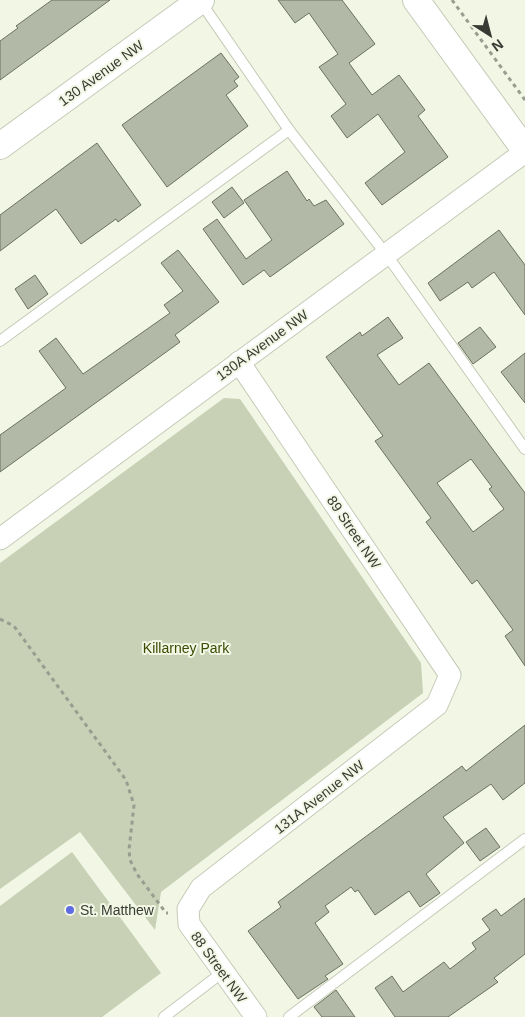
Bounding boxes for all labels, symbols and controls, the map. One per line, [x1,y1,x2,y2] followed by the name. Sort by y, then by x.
[465,10,515,60] north arrow
[55,36,147,109] street label: 130 Avenue NW
[489,36,506,55] text: N
[213,306,312,384] street label: 130A Avenue NW
[324,493,385,572] street label: 89 Street NW
[143,640,230,656] park label: Killarney Park
[271,757,368,837] street label: 131A Avenue NW
[80,902,155,918] place label: St. Matthew
[64,904,76,916] marker: St. Matthew
[188,928,251,1006] street label: 88 Street NW

